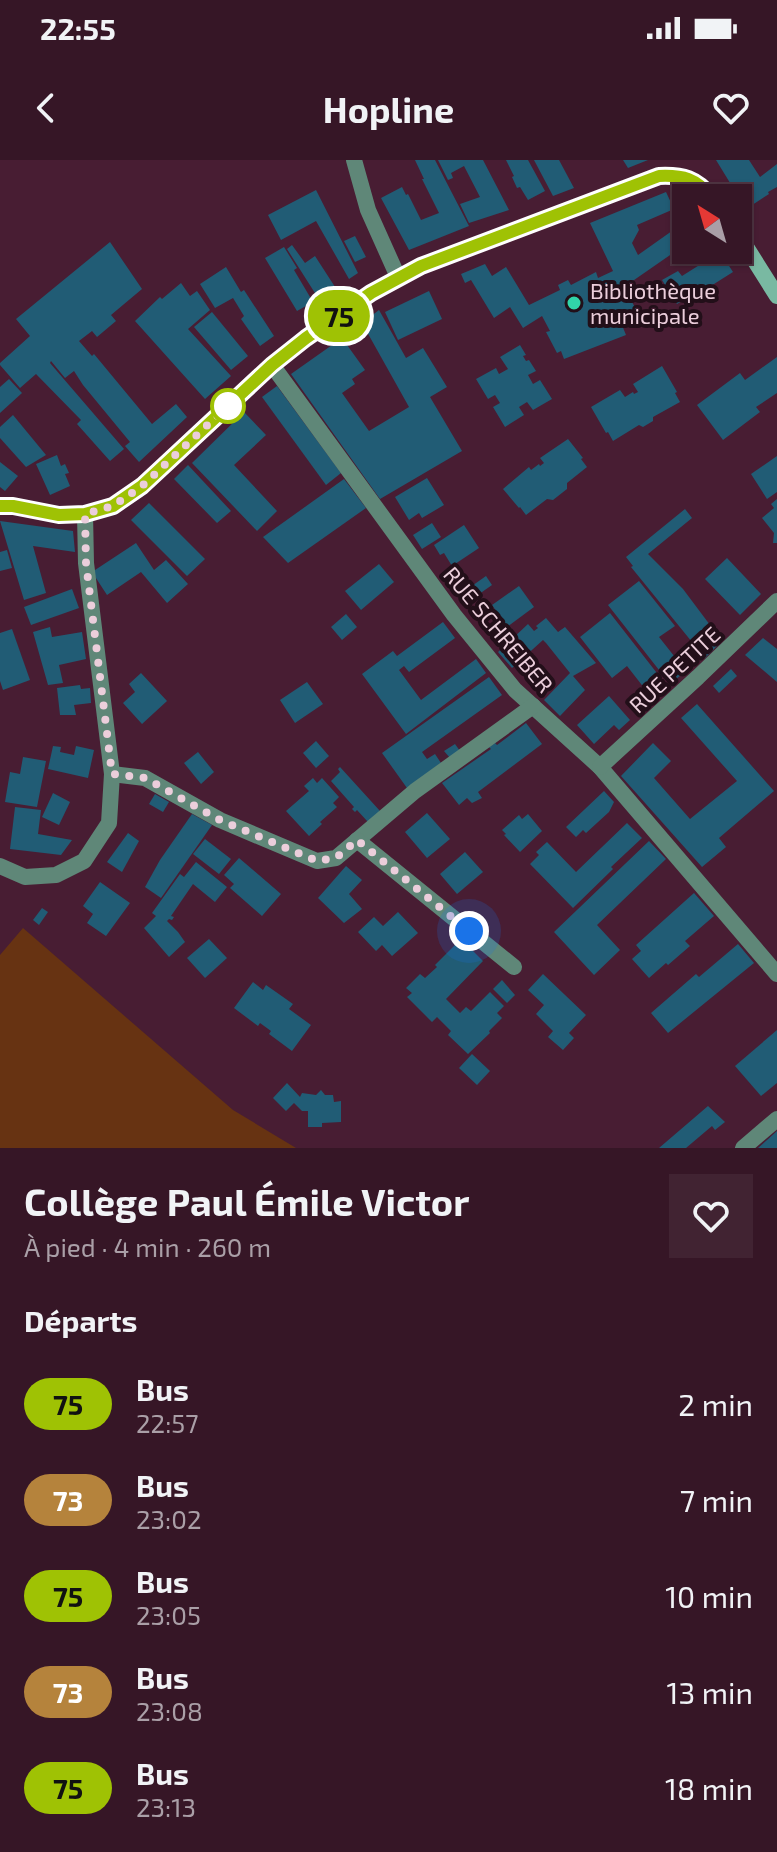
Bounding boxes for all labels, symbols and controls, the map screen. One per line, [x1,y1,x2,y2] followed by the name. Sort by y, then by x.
[40,10,116,46] text: 22:55
[24,86,68,130] icon: back
[709,86,753,130] icon: heart
[323,87,454,130] text: Hopline
[672,184,752,264] north arrow
[672,184,752,264] map controls
[590,277,716,328] place label: Bibliothèque municipale
[303,290,375,342] line badge: 75
[565,294,583,312] marker: Bibliothèque municipale
[324,299,354,333] text: 75
[211,389,245,423] unlabelled marker
[439,561,559,697] street label: RUE SCHREIBER
[623,620,725,718] street label: RUE PETITE
[449,911,489,951] your location
[669,1174,753,1258] button: heart
[24,1178,470,1224] text: Collège Paul Émile Victor
[24,1231,271,1262] text: À pied · 4 min · 260 m
[24,1302,138,1338] text: Départs
[136,1371,189,1407] text: Bus
[678,1386,753,1422] text: 2 min
[53,1387,83,1421] text: 75
[136,1407,199,1438] text: 22:57
[136,1467,189,1503] text: Bus
[680,1482,753,1518] text: 7 min
[53,1483,83,1517] text: 73
[136,1503,202,1534] text: 23:02
[136,1563,189,1599] text: Bus
[665,1578,753,1614] text: 10 min
[53,1579,83,1613] text: 75
[136,1599,201,1630] text: 23:05
[136,1659,189,1695] text: Bus
[667,1674,753,1710] text: 13 min
[53,1675,83,1709] text: 73
[136,1695,203,1726] text: 23:08
[136,1755,189,1791] text: Bus
[665,1770,753,1806] text: 18 min
[53,1771,83,1805] text: 75
[136,1791,196,1822] text: 23:13

